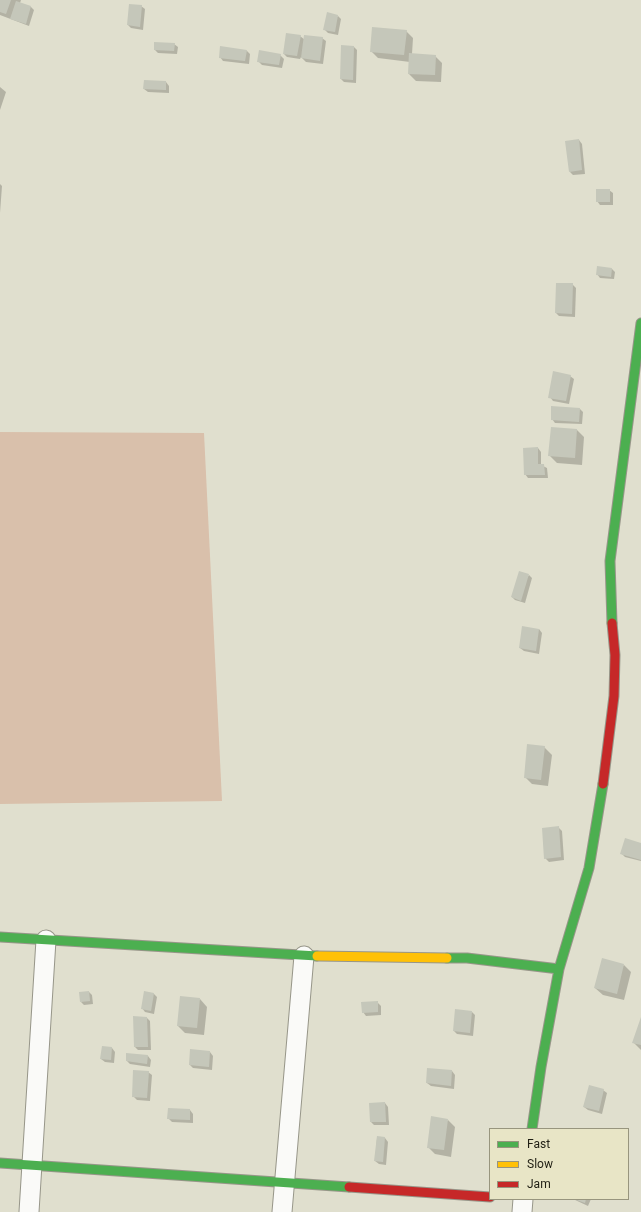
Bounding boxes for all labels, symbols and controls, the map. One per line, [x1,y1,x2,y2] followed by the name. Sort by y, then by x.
[489,1128,629,1200] legend
[527,1137,550,1151] text: Fast
[527,1157,553,1171] text: Slow
[527,1177,551,1191] text: Jam

